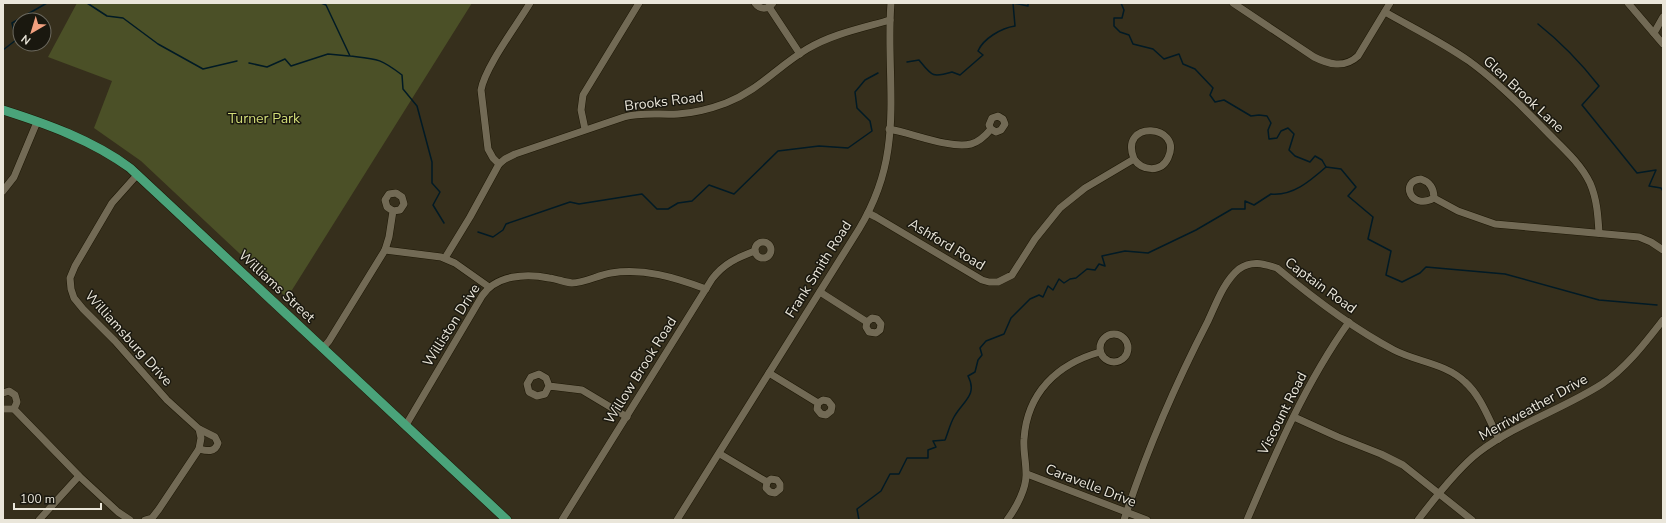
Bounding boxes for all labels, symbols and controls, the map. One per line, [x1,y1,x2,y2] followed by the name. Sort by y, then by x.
[12,12,52,52] north arrow
[18,31,34,48] text: N
[1479,52,1568,137] street label: Glen Brook Lane
[623,87,705,116] street label: Brooks Road
[228,109,301,128] park label: Turner Park
[905,214,989,275] street label: Ashford Road
[781,217,856,321] street label: Frank Smith Road
[234,246,319,327] street label: Williams Street
[1281,253,1360,318] street label: Captain Road
[418,280,484,370] street label: Williston Drive
[81,287,177,390] street label: Williamsburg Drive
[600,313,681,427] street label: Willow Brook Road
[1253,369,1311,459] street label: Viscount Road
[1476,370,1591,445] street label: Merriweather Drive
[1043,459,1139,512] street label: Caravelle Drive
[14,485,101,511] scale bar
[20,491,55,507] text: 100 m

